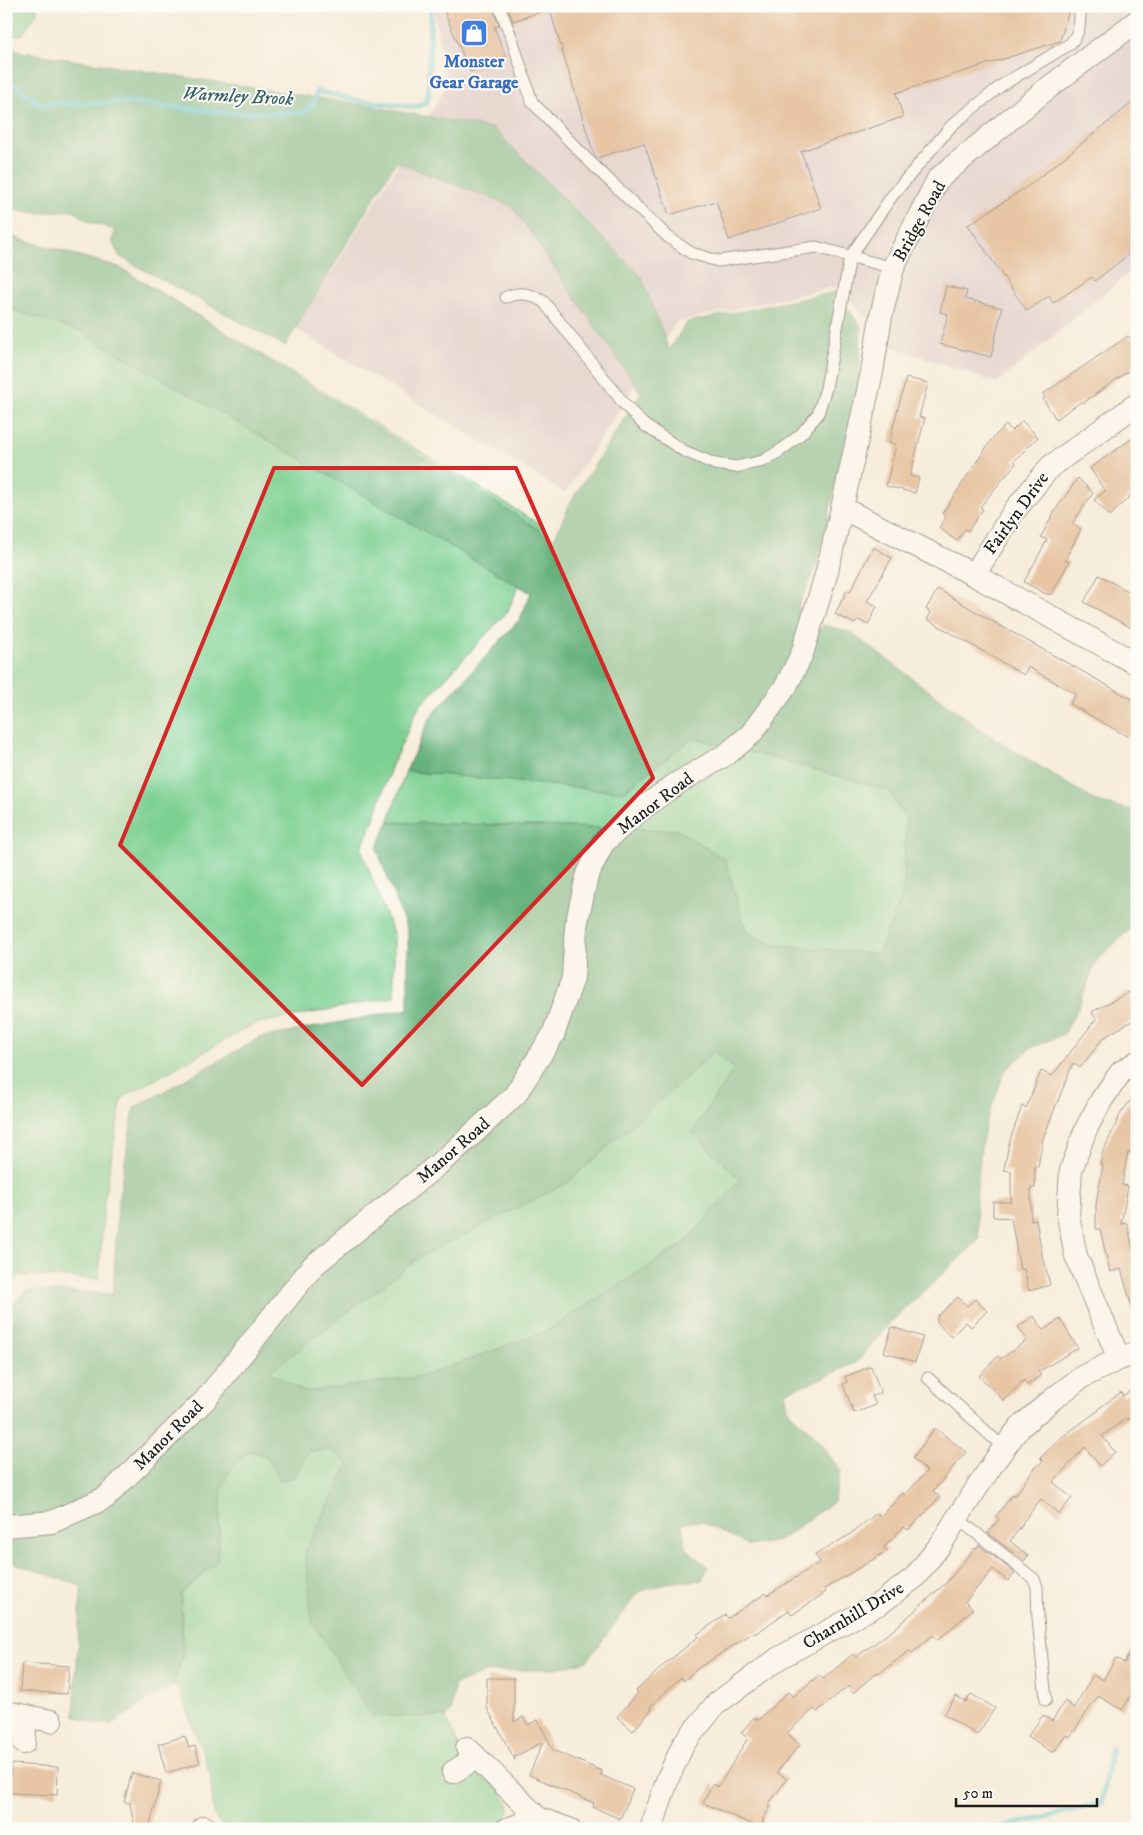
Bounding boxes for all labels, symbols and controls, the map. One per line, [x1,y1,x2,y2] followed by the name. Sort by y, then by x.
[459,18,489,48] shop icon: Monster Gear Garage
[429,51,519,94] place label: Monster Gear Garage
[182,82,294,111] water label: Warmley Brook
[889,177,951,266] street label: Bridge Road
[980,468,1054,559] street label: Fairlyn Drive
[613,768,698,840] street label: Manor Road
[412,1113,495,1189] street label: Manor Road
[129,1396,208,1475] street label: Manor Road
[799,1577,908,1655] street label: Charnhill Drive
[956,1775,1097,1807] scale bar
[963,1784,993,1803] text: 50 m

